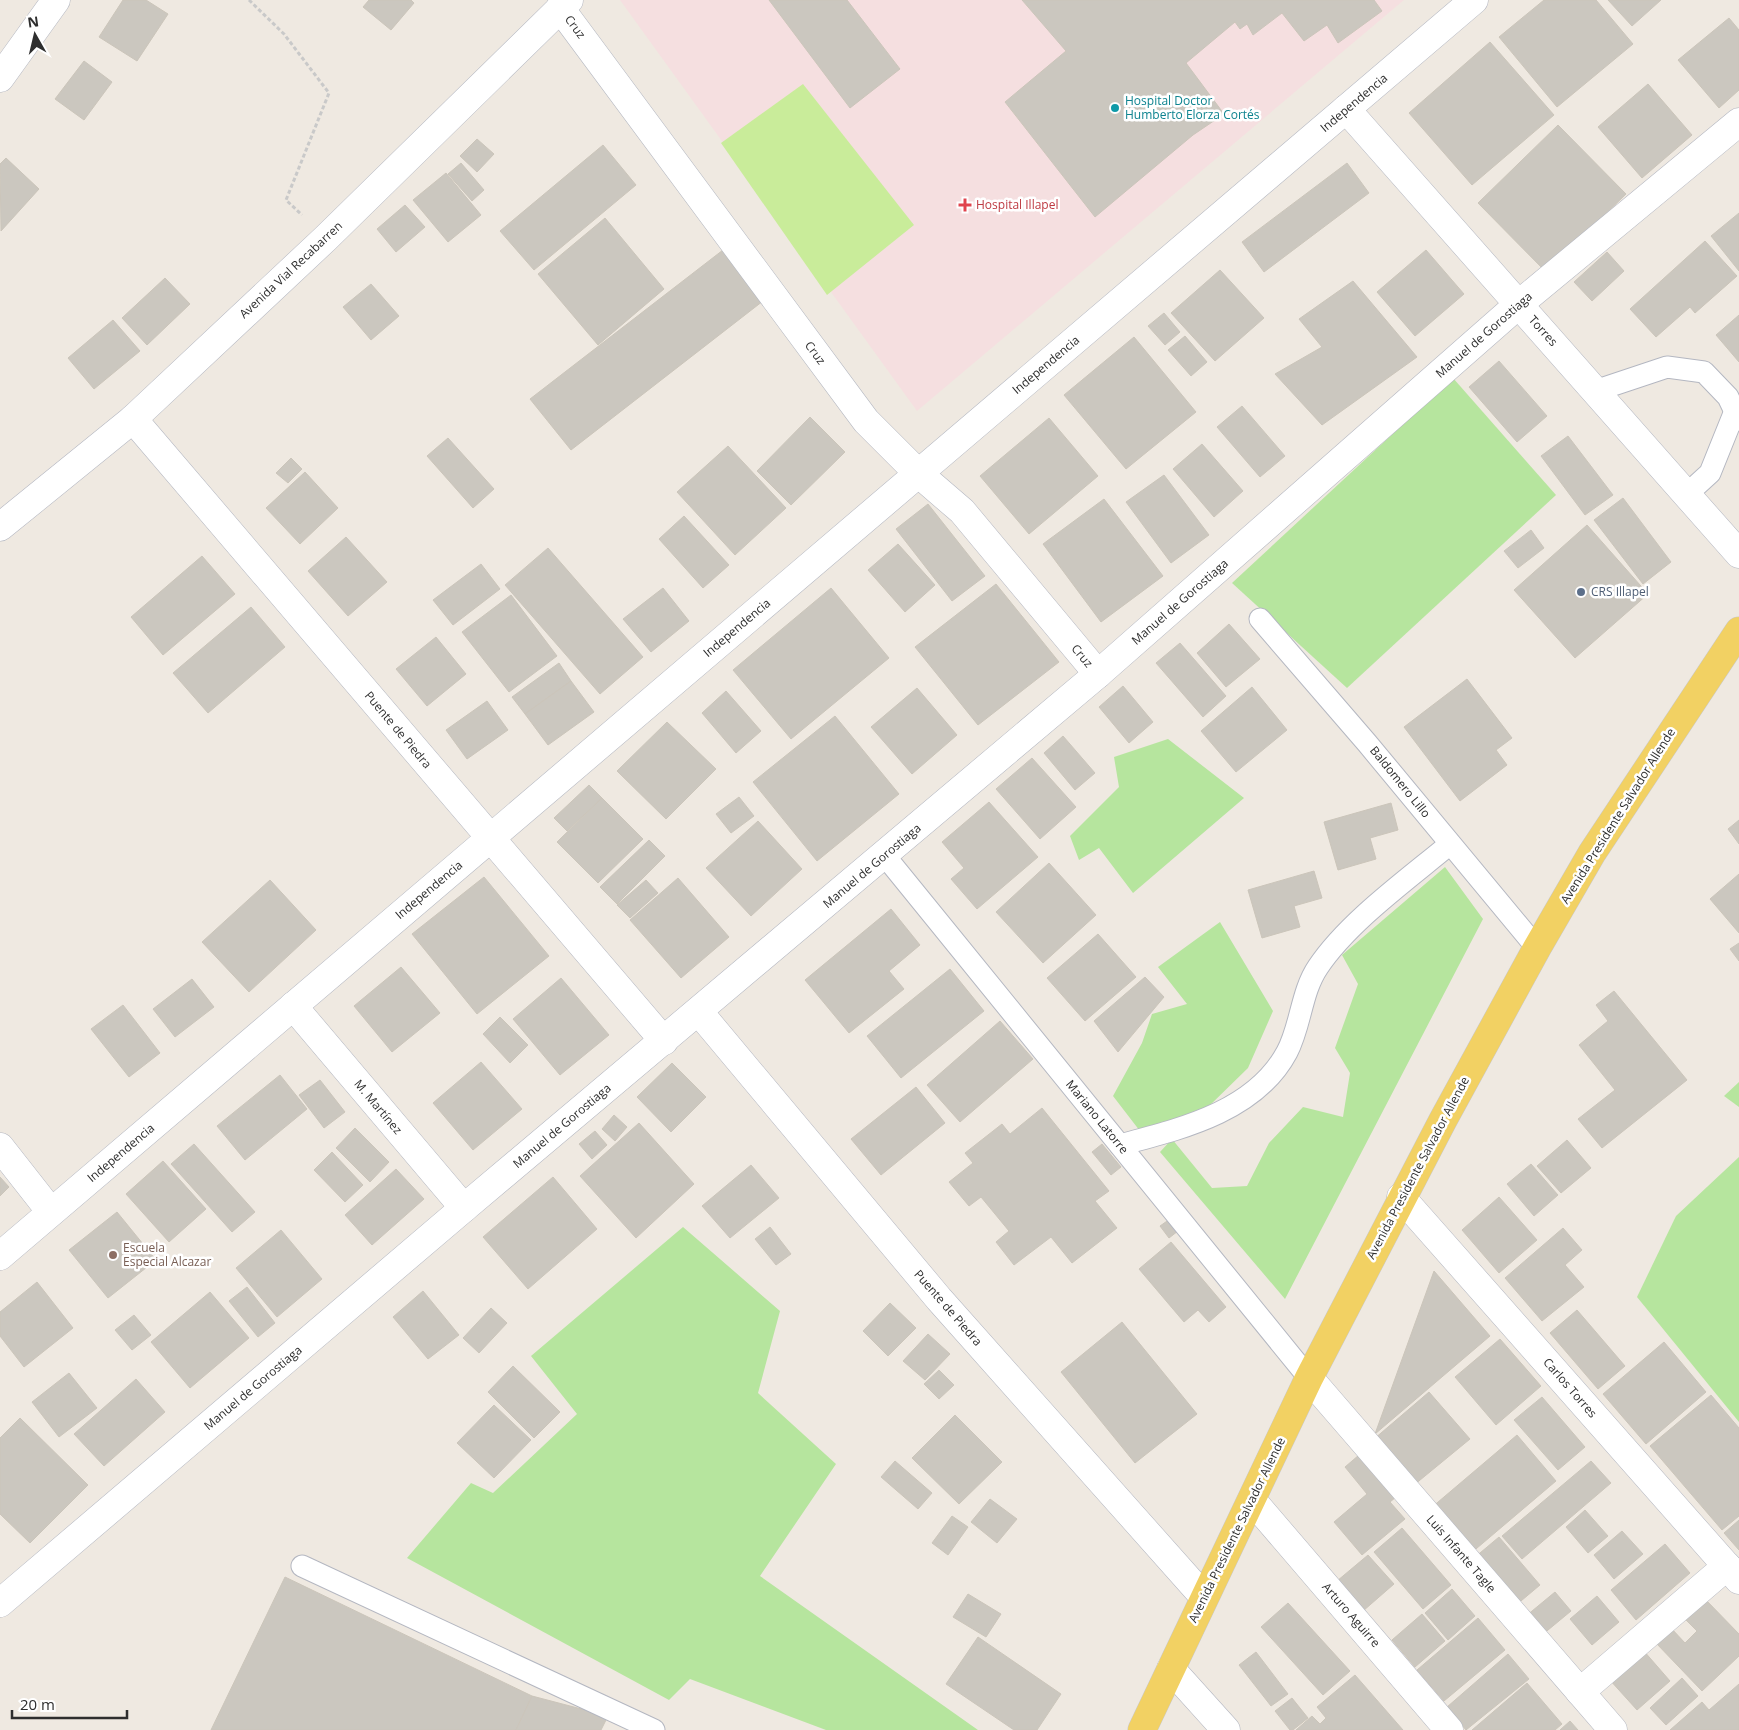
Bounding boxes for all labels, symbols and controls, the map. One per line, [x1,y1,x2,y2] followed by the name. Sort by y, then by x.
[10,10,60,60] north arrow
[26,11,40,32] text: N
[561,11,590,42] street label: Cruz
[1316,69,1391,136] street label: Independencia
[1125,92,1260,123] place label: Hospital Doctor Humberto Elorza Cortés
[1109,102,1121,114] marker: Hospital Doctor Humberto Elorza Cortés
[976,196,1058,213] place label: Hospital Illapel
[958,198,972,212] marker: Hospital Illapel
[235,217,346,322] street label: Avenida Vial Recabarren
[1432,288,1536,381] street label: Manuel de Gorostiaga
[1525,312,1562,350] street label: Torres
[1008,331,1083,398] street label: Independencia
[801,337,830,368] street label: Cruz
[1128,555,1232,648] street label: Manuel de Gorostiaga
[1591,583,1649,600] place label: CRS Illapel
[1575,586,1587,598] marker: CRS Illapel
[699,594,774,661] street label: Independencia
[1068,640,1097,671] street label: Cruz
[361,687,436,772] street label: Puente de Piedra
[1556,724,1679,907] street label: Avenida Presidente Salvador Allende
[1366,742,1435,821] street label: Baldomero Lillo
[819,820,924,912] street label: Manuel de Gorostiaga
[391,856,466,923] street label: Independencia
[1362,1073,1473,1262] street label: Avenida Presidente Salvador Allende
[351,1076,406,1138] street label: M. Martínez
[1062,1076,1133,1157] street label: Mariano Latorre
[509,1080,614,1172] street label: Manuel de Gorostiaga
[83,1119,158,1186] street label: Independencia
[123,1239,211,1270] place label: Escuela Especial Alcazar
[107,1249,119,1261] marker: Escuela Especial Alcazar
[911,1266,986,1349] street label: Puente de Piedra
[200,1342,305,1434] street label: Manuel de Gorostiaga
[1540,1354,1601,1421] street label: Carlos Torres
[1184,1434,1289,1625] street label: Avenida Presidente Salvador Allende
[1423,1511,1500,1596] street label: Luis Infante Tagle
[1319,1579,1384,1651] street label: Arturo Aguirre
[12,1688,128,1720] scale bar
[20,1694,55,1714] text: 20 m

